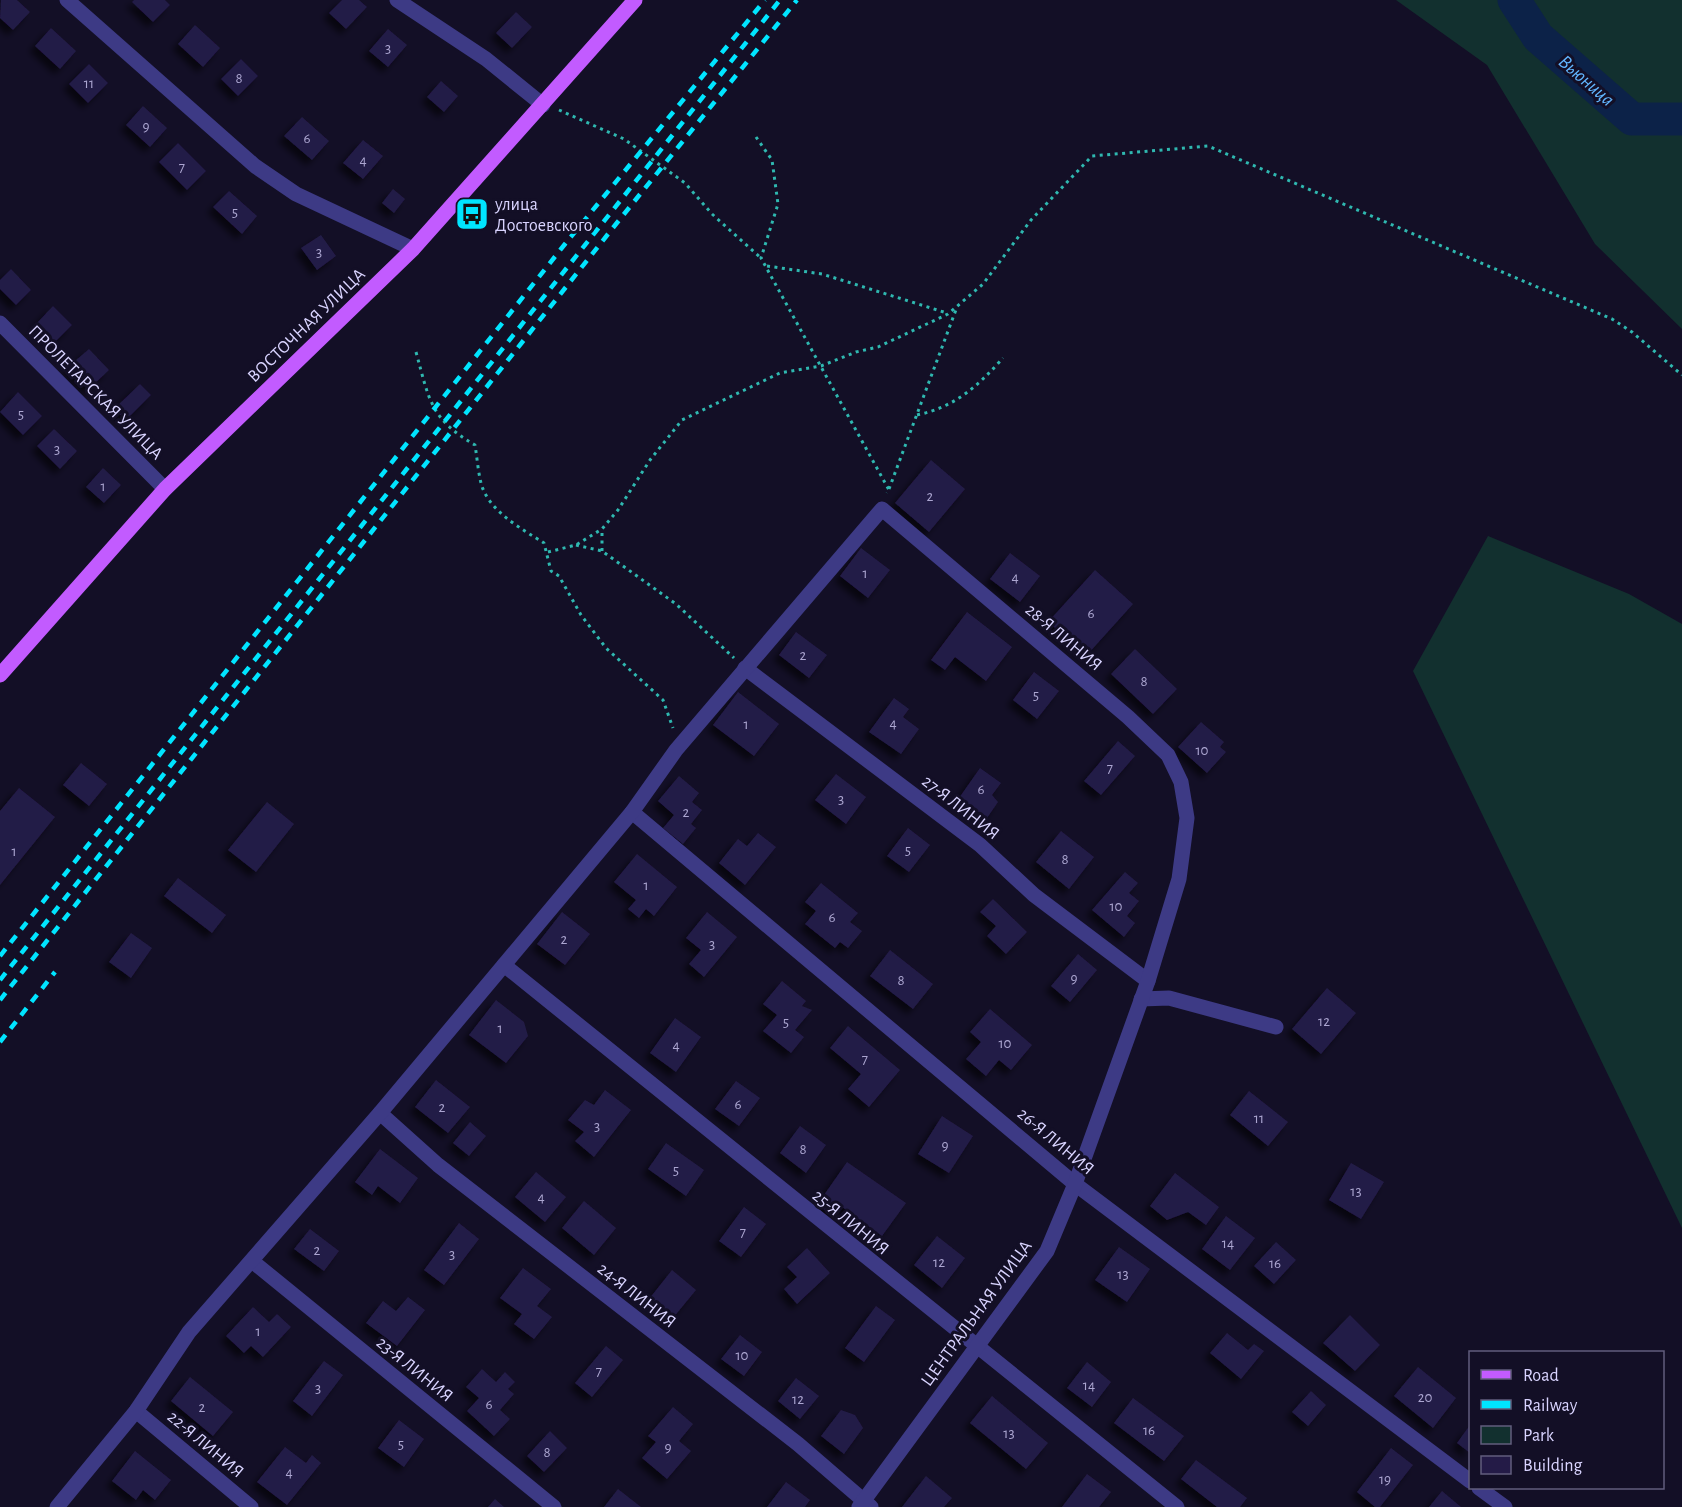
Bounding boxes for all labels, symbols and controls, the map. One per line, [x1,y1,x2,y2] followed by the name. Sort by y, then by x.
[385,41,391,56] house number: 3
[1555,51,1618,110] water label: Вьюница
[235,71,243,86] house number: 8
[84,76,94,91] house number: 11
[142,119,150,134] house number: 9
[303,131,311,146] house number: 6
[359,153,367,168] house number: 4
[179,160,185,175] house number: 7
[454,196,490,232] bus stop icon: улица Достоевского
[494,196,592,235] place label: улица Достоевского
[232,205,238,220] house number: 5
[316,245,322,260] house number: 3
[245,265,369,386] street label: ВОСТОЧНАЯ УЛИЦА
[25,322,166,464] street label: ПРОЛЕТАРСКАЯ УЛИЦА
[18,407,24,422] house number: 5
[54,442,60,457] house number: 3
[100,479,106,494] house number: 1
[927,489,934,504] house number: 2
[862,566,868,581] house number: 1
[1011,570,1019,585] house number: 4
[1022,601,1105,675] street label: 28-Я ЛИНИЯ
[1087,606,1095,621] house number: 6
[800,648,807,663] house number: 2
[1140,674,1148,689] house number: 8
[1033,688,1039,703] house number: 5
[889,716,897,731] house number: 4
[743,717,749,732] house number: 1
[1195,743,1209,758] house number: 10
[1107,761,1113,776] house number: 7
[918,772,1002,843] street label: 27-Я ЛИНИЯ
[977,782,985,797] house number: 6
[838,792,844,807] house number: 3
[683,805,690,820] house number: 2
[905,843,911,858] house number: 5
[11,844,17,859] house number: 1
[1061,852,1069,867] house number: 8
[643,878,649,893] house number: 1
[1109,899,1123,914] house number: 10
[828,910,836,925] house number: 6
[561,932,568,947] house number: 2
[709,937,715,952] house number: 3
[1070,971,1078,986] house number: 9
[897,973,905,988] house number: 8
[1318,1014,1330,1029] house number: 12
[783,1015,789,1030] house number: 5
[497,1021,503,1036] house number: 1
[998,1036,1012,1051] house number: 10
[672,1038,680,1053] house number: 4
[862,1052,868,1067] house number: 7
[734,1097,742,1112] house number: 6
[439,1100,446,1115] house number: 2
[1014,1105,1097,1179] street label: 26-Я ЛИНИЯ
[1254,1111,1264,1126] house number: 11
[594,1119,600,1134] house number: 3
[941,1138,949,1153] house number: 9
[799,1142,807,1157] house number: 8
[673,1163,679,1178] house number: 5
[1350,1184,1362,1199] house number: 13
[809,1187,892,1259] street label: 25-Я ЛИНИЯ
[537,1190,545,1205] house number: 4
[740,1225,746,1240] house number: 7
[1222,1236,1234,1251] house number: 14
[918,1237,1036,1390] street label: ЦЕНТРАЛЬНАЯ УЛИЦА
[314,1243,321,1258] house number: 2
[449,1247,455,1262] house number: 3
[933,1255,945,1270] house number: 12
[1269,1256,1281,1271] house number: 16
[594,1260,679,1332] street label: 24-Я ЛИНИЯ
[1117,1267,1129,1282] house number: 13
[255,1324,261,1339] house number: 1
[373,1334,456,1406] street label: 23-Я ЛИНИЯ
[735,1348,749,1363] house number: 10
[1469,1351,1664,1489] legend
[596,1364,602,1379] house number: 7
[1523,1367,1559,1385] text: Road
[1083,1378,1095,1393] house number: 14
[315,1381,321,1396] house number: 3
[1418,1390,1432,1405] house number: 20
[792,1392,804,1407] house number: 12
[485,1397,493,1412] house number: 6
[1523,1397,1578,1415] text: Railway
[199,1400,206,1415] house number: 2
[164,1408,247,1482] street label: 22-Я ЛИНИЯ
[1143,1423,1155,1438] house number: 16
[1003,1426,1015,1441] house number: 13
[1523,1427,1555,1445] text: Park
[398,1437,404,1452] house number: 5
[664,1440,672,1455] house number: 9
[543,1445,551,1460] house number: 8
[1523,1457,1583,1475] text: Building
[285,1465,293,1480] house number: 4
[1379,1472,1391,1487] house number: 19

